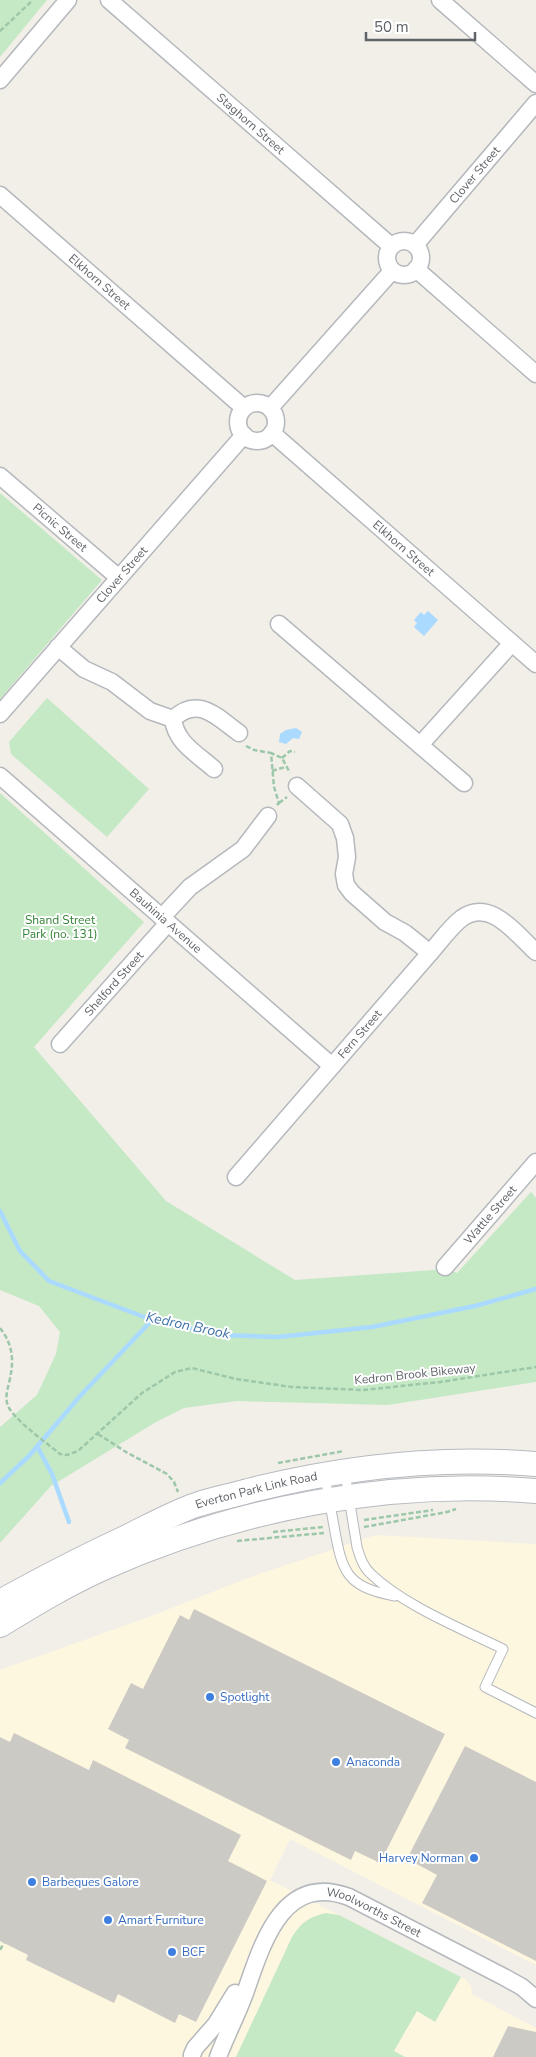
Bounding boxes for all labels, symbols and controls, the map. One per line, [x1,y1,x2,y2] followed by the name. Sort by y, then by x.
[366,10,475,42] scale bar
[374,17,409,37] text: 50 m
[213,89,289,158] street label: Staghorn Street
[446,142,504,207] street label: Clover Street
[65,250,134,314] street label: Elkhorn Street
[29,500,91,556] street label: Picnic Street
[369,517,439,580] street label: Elkhorn Street
[92,542,152,607] street label: Clover Street
[126,885,205,957] street label: Bauhinia Avenue
[22,912,98,942] park label: Shand Street Park (no. 131)
[81,947,148,1019] street label: Shelford Street
[334,1006,386,1062] street label: Fern Street
[460,1181,521,1248] street label: Wattle Street
[144,1307,233,1344] water label: Kedron Brook
[354,1360,477,1388] street label: Kedron Brook Bikeway
[193,1468,319,1513] street label: Everton Park Link Road
[220,1689,270,1705] place label: Spotlight
[204,1691,216,1703] marker: Spotlight
[346,1754,400,1770] place label: Anaconda
[330,1756,342,1768] marker: Anaconda
[379,1850,464,1866] place label: Harvey Norman
[468,1852,480,1864] marker: Harvey Norman
[42,1874,139,1890] place label: Barbeques Galore
[26,1876,38,1888] marker: Barbeques Galore
[325,1884,425,1941] street label: Woolworths Street
[118,1912,204,1928] place label: Amart Furniture
[102,1914,114,1926] marker: Amart Furniture
[182,1944,205,1960] place label: BCF
[166,1946,178,1958] marker: BCF

